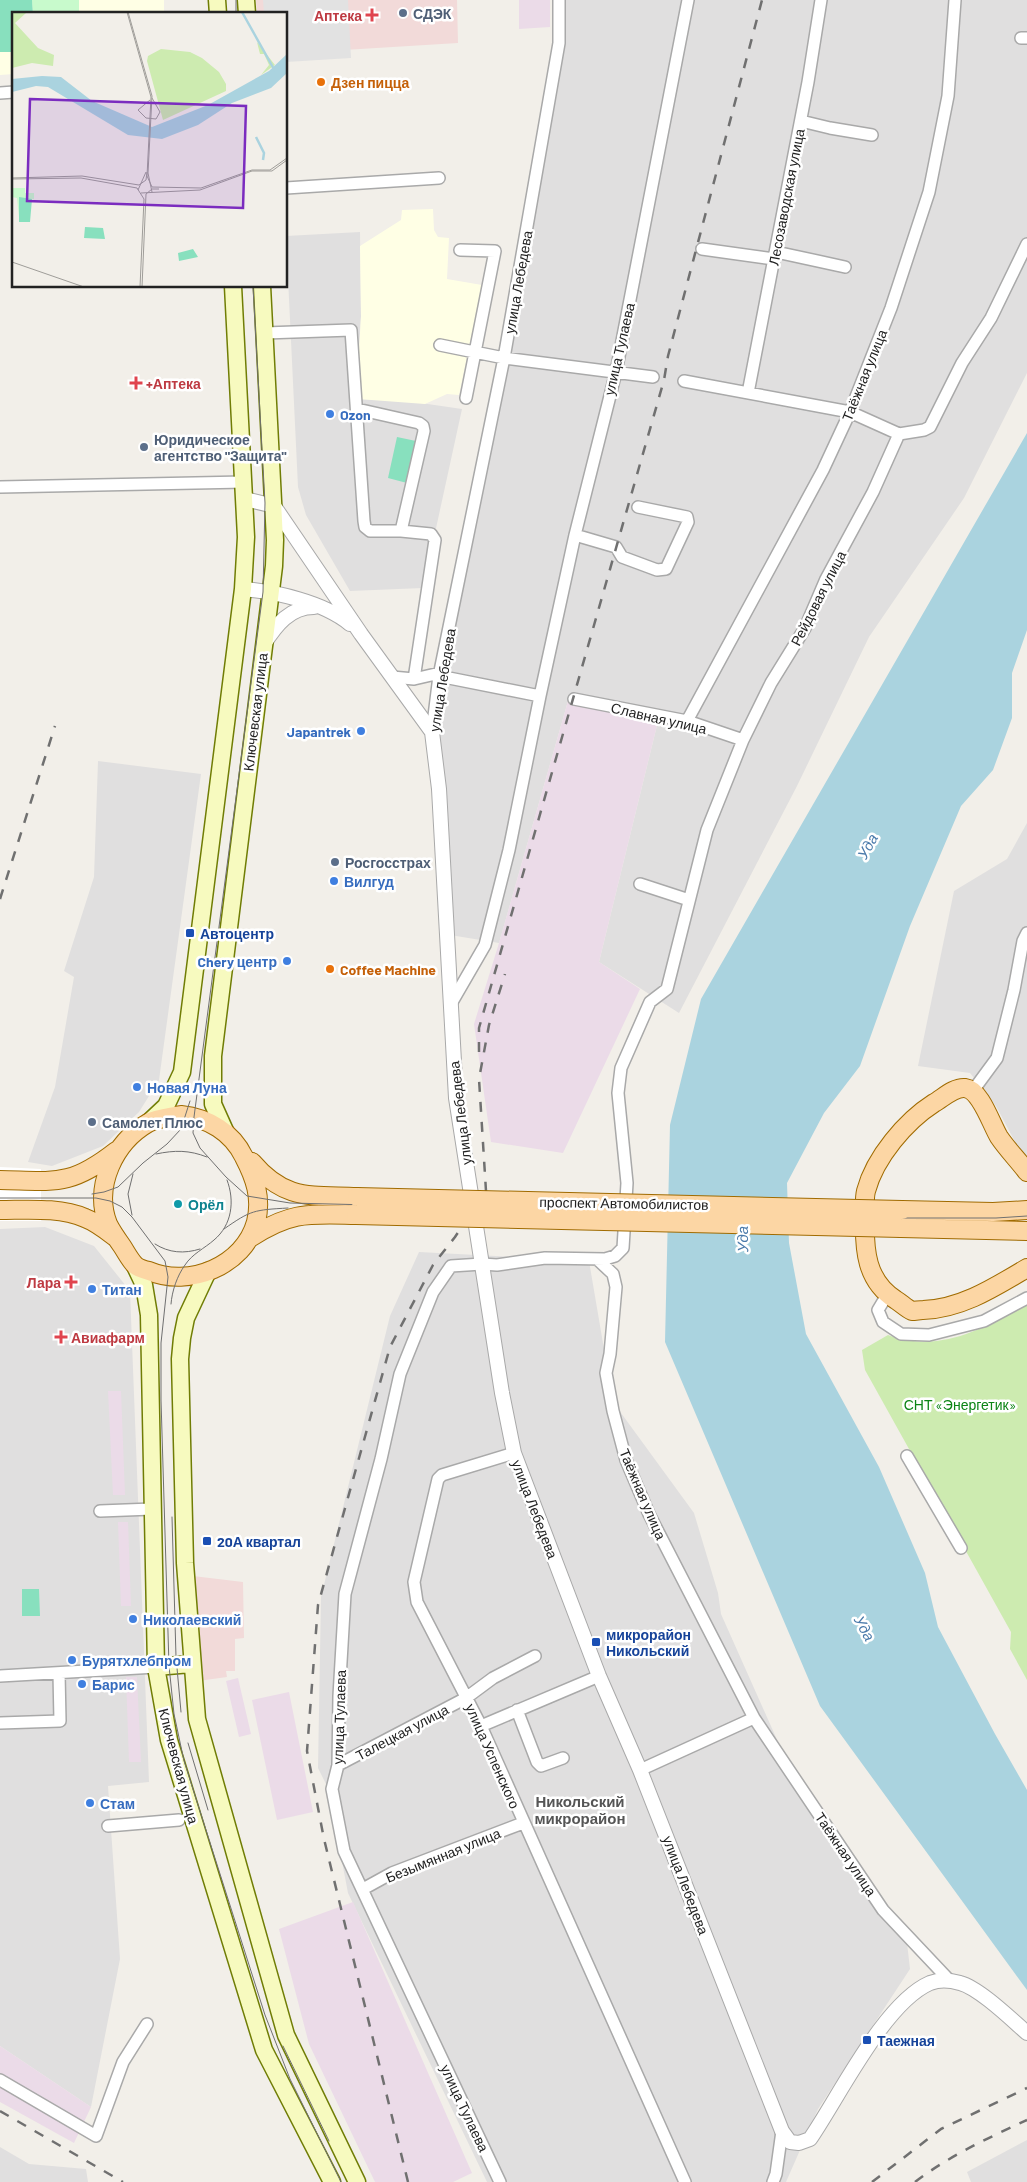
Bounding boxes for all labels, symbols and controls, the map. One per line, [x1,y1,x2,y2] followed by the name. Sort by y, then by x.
[413,5,452,22] place label: СДЭК
[314,7,362,24] place label: Аптека
[397,7,409,19] marker: СДЭК
[366,9,378,21] marker: Аптека
[12,12,288,288] inset map
[331,74,410,91] place label: Дзен пицца
[315,76,327,88] marker: Дзен пицца
[764,127,808,267] street label: Лесозаводская улица
[501,229,535,335] street label: улица Лебедева
[600,301,638,397] street label: улица Тулаева
[838,327,890,423] street label: Таёжная улица
[146,375,201,392] place label: +Аптека
[130,377,142,389] marker: +Аптека
[340,406,371,423] place label: Ozon
[324,408,336,420] marker: Ozon
[154,431,287,464] place label: Юридическое агентство "Защита"
[138,441,150,453] marker: Юридическое агентство "Защита"
[787,548,849,648] street label: Рейдовая улица
[425,627,459,733] street label: улица Лебедева
[239,652,271,772] street label: Ключевская улица
[609,699,709,737] street label: Славная улица
[287,723,352,740] place label: Japantrek
[355,725,367,737] marker: Japantrek
[852,830,881,863] water label: Уда
[345,854,431,871] place label: Росгосстрах
[329,856,341,868] marker: Росгосстрах
[344,873,394,890] place label: Вилгуд
[328,875,340,887] marker: Вилгуд
[200,925,274,942] place label: Автоцентр
[184,927,196,939] marker: Автоцентр
[198,953,277,970] place label: Chery центр
[281,955,293,967] marker: Chery центр
[340,961,436,978] place label: Coffee Machine
[324,963,336,975] marker: Coffee Machine
[445,1060,475,1166] street label: улица Лебедева
[147,1079,227,1096] place label: Новая Луна
[131,1081,143,1093] marker: Новая Луна
[102,1114,203,1131] place label: Самолет Плюс
[86,1116,98,1128] marker: Самолет Плюс
[539,1193,709,1213] street label: проспект Автомобилистов
[188,1196,224,1213] place label: Орёл
[172,1198,184,1210] marker: Орёл
[733,1226,751,1253] water label: Уда
[27,1274,61,1291] place label: Лара
[65,1276,77,1288] marker: Лара
[102,1281,142,1298] place label: Титан
[86,1283,98,1295] marker: Титан
[71,1329,145,1346] place label: Авиафарм
[55,1331,67,1343] marker: Авиафарм
[904,1396,1016,1413] park label: СНТ «Энергетик»
[616,1446,670,1542] street label: Таёжная улица
[508,1457,562,1561] street label: улица Лебедева
[217,1533,301,1550] place label: 20А квартал
[201,1535,213,1547] marker: 20А квартал
[143,1611,241,1628] place label: Николаевский
[850,1611,879,1644] water label: Уда
[127,1613,139,1625] marker: Николаевский
[606,1626,691,1659] place label: микрорайон Никольский
[590,1636,602,1648] marker: микрорайон Никольский
[82,1652,191,1669] place label: Бурятхлебпром
[66,1654,78,1666] marker: Бурятхлебпром
[329,1669,349,1765] street label: улица Тулаева
[92,1676,135,1693] place label: Барис
[76,1678,88,1690] marker: Барис
[353,1700,452,1764] street label: Талецкая улица
[462,1701,524,1811] street label: улица Успенского
[155,1706,203,1826] street label: Ключевская улица
[534,1792,626,1827] district label: Никольский микрорайон
[100,1795,135,1812] place label: Стам
[84,1797,96,1809] marker: Стам
[812,1809,880,1899] street label: Таёжная улица
[383,1824,503,1886] street label: Безымянная улица
[659,1833,713,1937] street label: улица Лебедева
[877,2032,935,2049] place label: Таежная
[861,2034,873,2046] marker: Таежная
[437,2062,493,2155] street label: улица Тулаева

